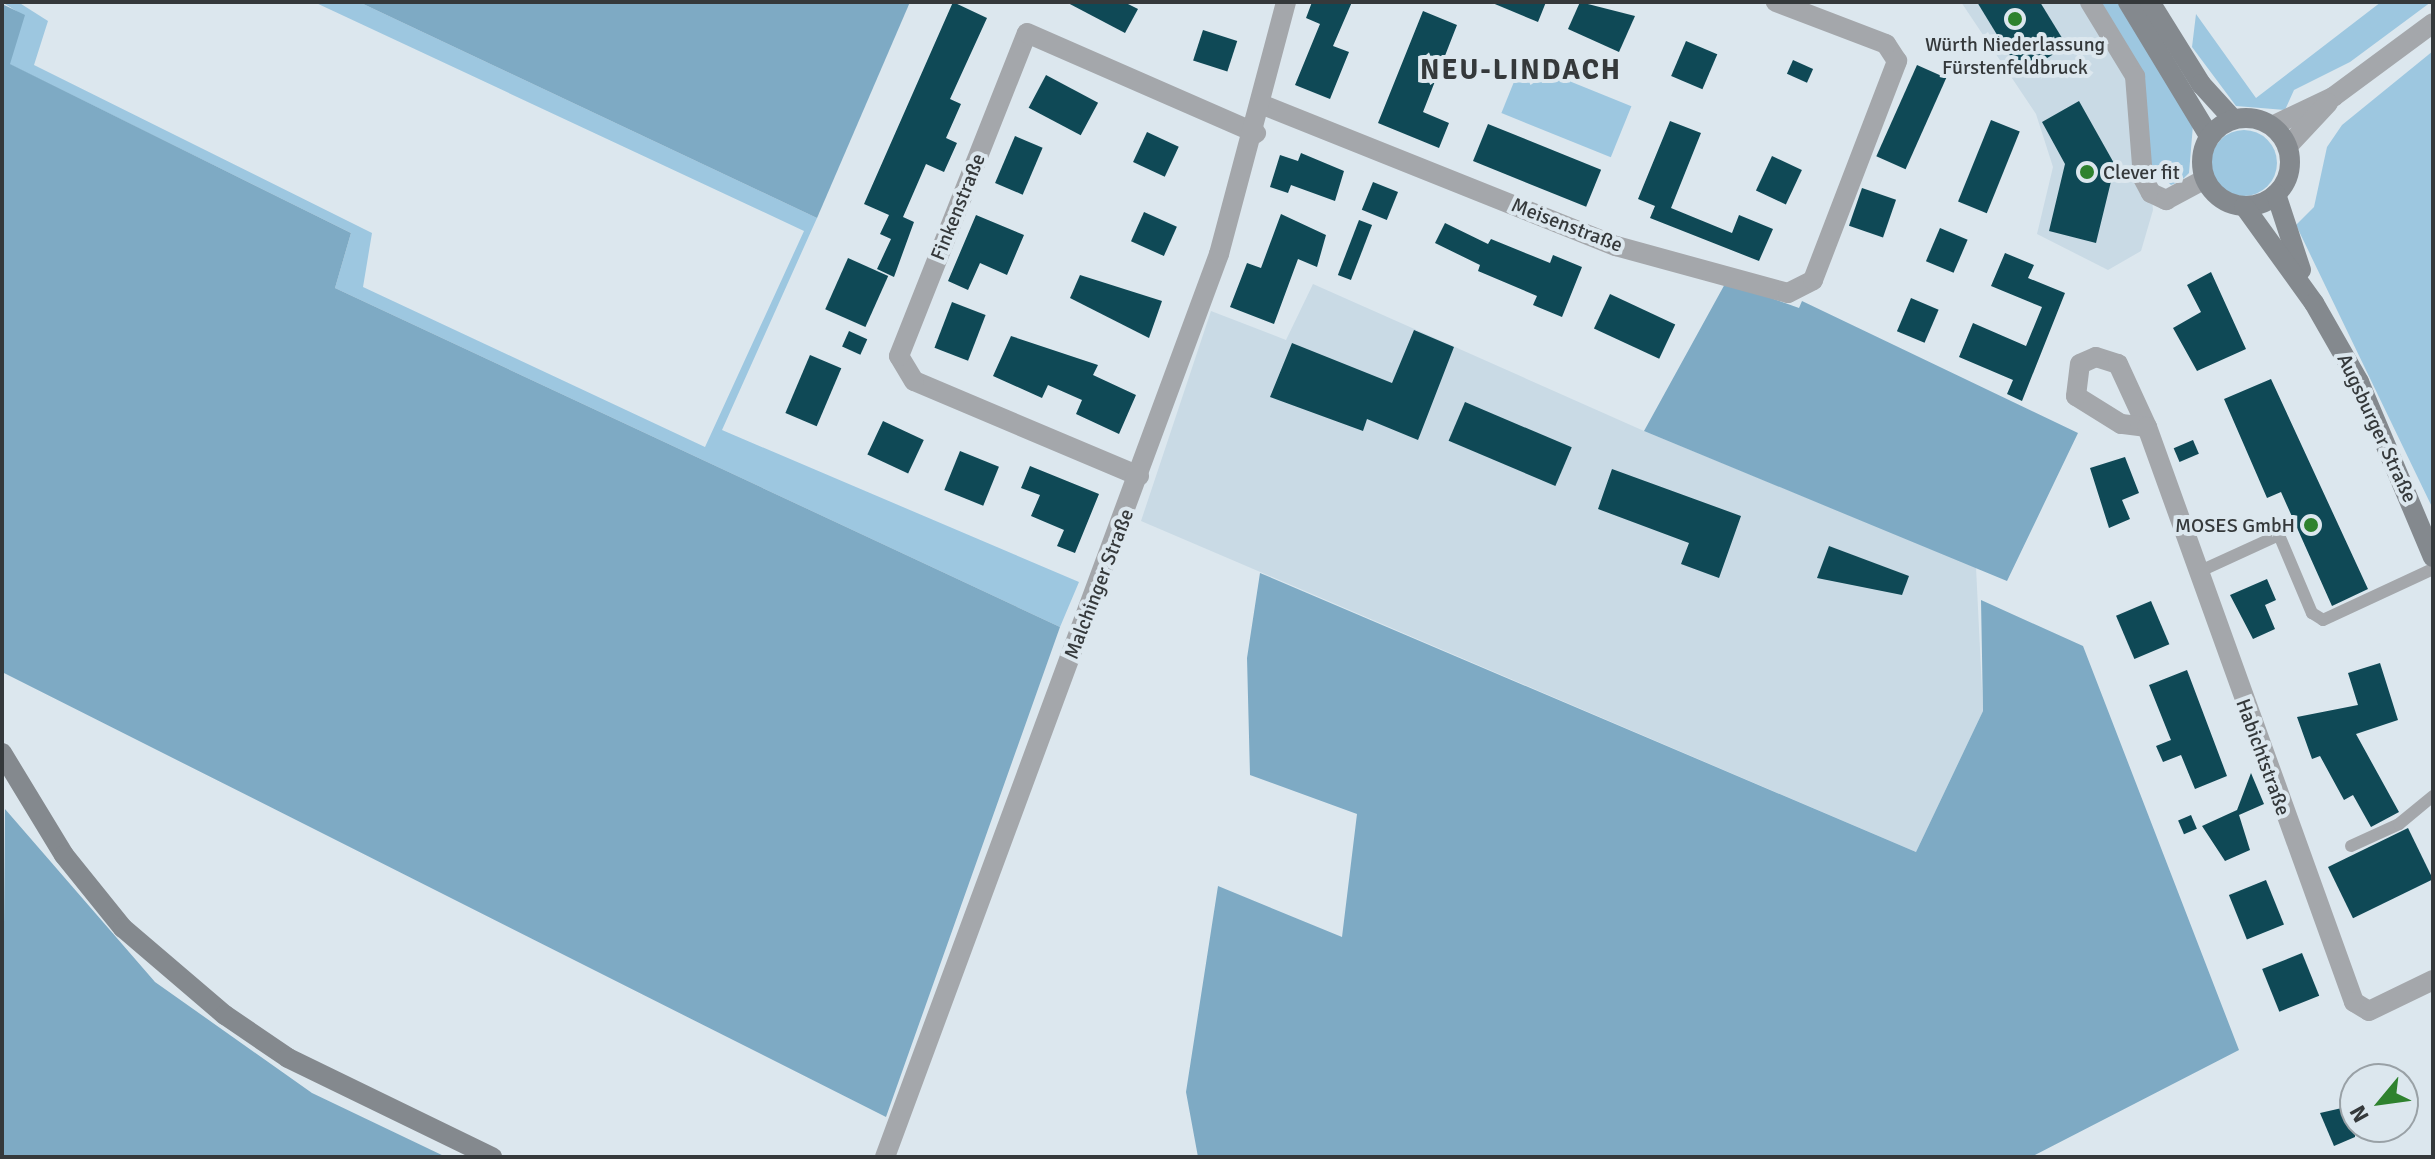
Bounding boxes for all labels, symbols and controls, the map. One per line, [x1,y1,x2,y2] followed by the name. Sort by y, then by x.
[2006,10,2024,28] marker: Würth Niederlassung Fürstenfeldbruck
[1925,32,2105,79] place label: Würth Niederlassung Fürstenfeldbruck
[1420,53,1622,87] district label: NEU-LINDACH
[926,150,990,264] street label: Finkenstraße
[2103,160,2180,184] place label: Clever fit
[2078,163,2096,181] marker: Clever fit
[1508,193,1626,257] street label: Meisenstraße
[2332,350,2422,506] street label: Augsburger Straße
[1059,506,1139,662] street label: Malchinger Straße
[2175,513,2295,537] place label: MOSES GmbH
[2302,516,2320,534] marker: MOSES GmbH
[2231,695,2295,819] street label: Habichtstraße
[2339,1063,2419,1143] north arrow
[2344,1101,2375,1127] text: N

